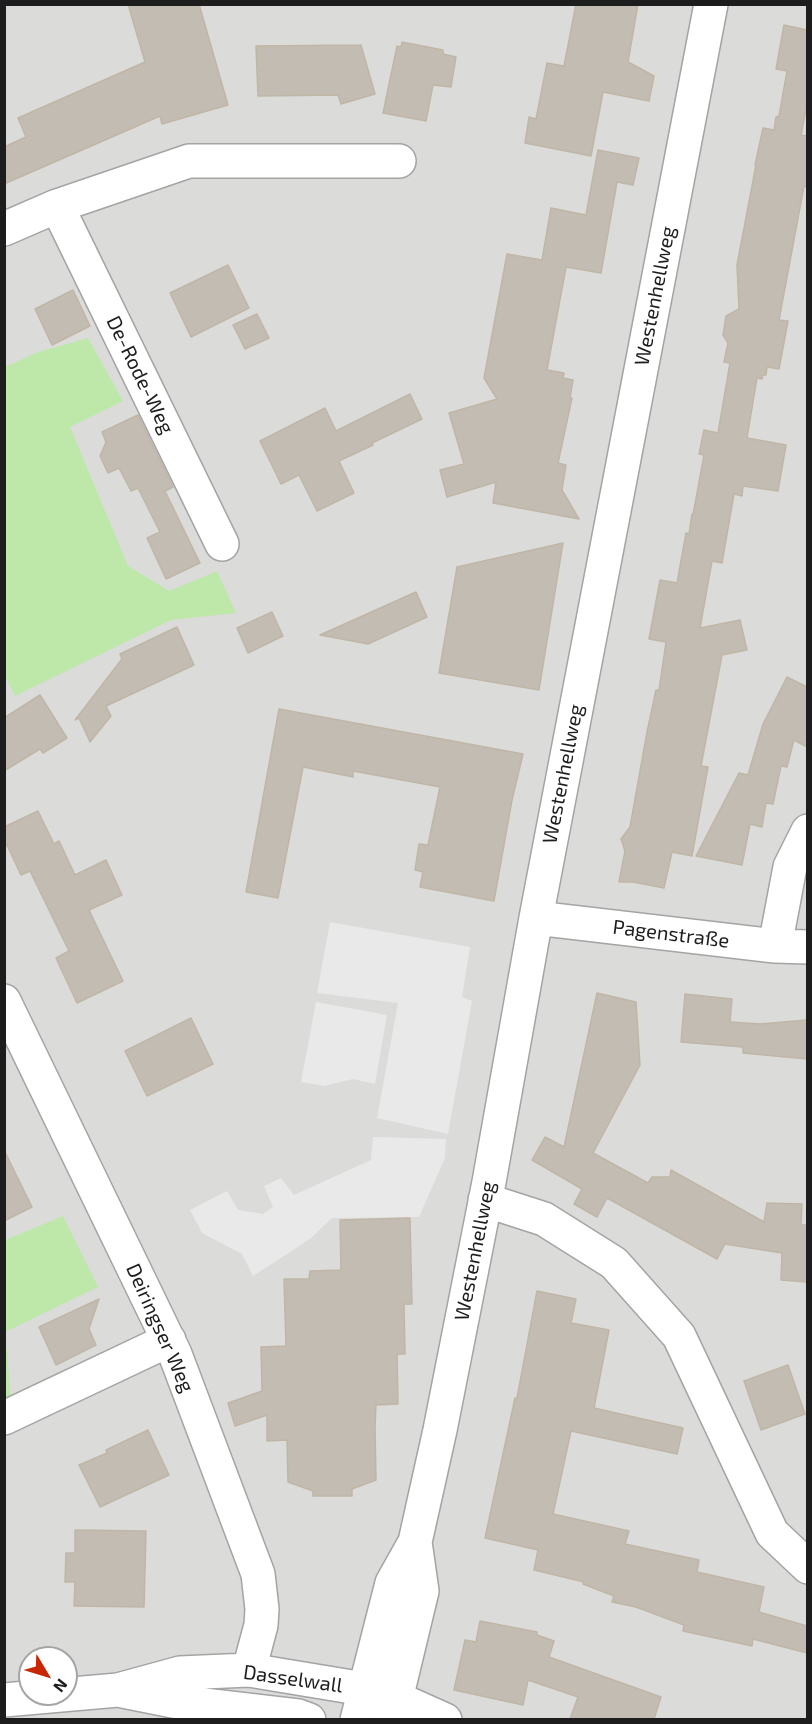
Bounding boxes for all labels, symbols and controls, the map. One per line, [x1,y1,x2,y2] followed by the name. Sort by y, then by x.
[630,224,680,368] street label: Westenhellweg
[101,312,179,438] street label: De-Rode-Weg
[538,702,588,846] street label: Westenhellweg
[611,915,731,953] street label: Pagenstraße
[450,1179,500,1323] street label: Westenhellweg
[121,1260,199,1396] street label: Deiringser Weg
[18,1646,78,1706] north arrow
[242,1660,344,1698] street label: Dasselwall
[50,1676,72,1697] text: N

